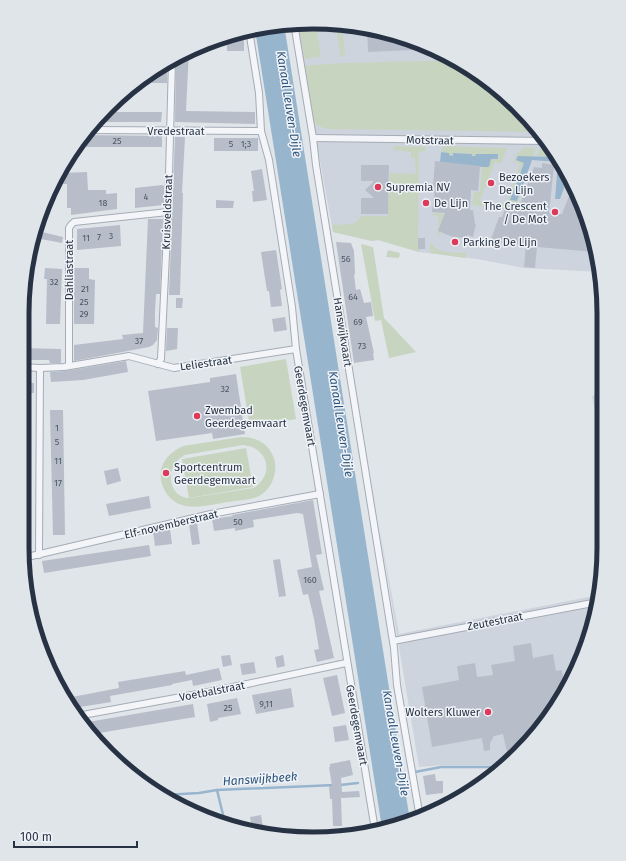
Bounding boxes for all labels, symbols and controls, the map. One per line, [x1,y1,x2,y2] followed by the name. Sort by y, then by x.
[274,50,304,158] water label: Kanaal Leuven-Dijle
[147,125,205,138] street label: Vredestraat
[406,134,454,147] street label: Motstraat
[113,136,122,146] house number: 25
[229,139,234,149] house number: 5
[241,139,251,149] house number: 1;3
[499,171,550,197] place label: Bezoekers De Lijn
[160,174,175,250] street label: Kruisveldstraat
[486,178,496,188] marker: Bezoekers De Lijn
[386,181,451,194] place label: Supremia NV
[373,182,383,192] marker: Supremia NV
[144,192,149,202] house number: 4
[434,197,468,210] place label: De Lijn
[99,198,107,208] house number: 18
[421,198,431,208] marker: De Lijn
[483,200,547,226] place label: The Crescent / De Mot
[550,207,560,217] marker: The Crescent / De Mot
[109,231,113,241] house number: 3
[97,232,101,242] house number: 7
[82,233,90,243] house number: 11
[463,236,537,249] place label: Parking De Lijn
[450,237,460,247] marker: Parking De Lijn
[63,240,76,300] street label: Dahliastraat
[341,254,351,264] house number: 56
[50,277,58,287] house number: 32
[81,284,89,294] house number: 21
[348,292,358,302] house number: 64
[331,296,354,368] street label: Hanswijkvaart
[80,297,89,307] house number: 25
[79,309,89,319] house number: 29
[353,317,363,327] house number: 69
[135,336,143,346] house number: 37
[358,341,366,351] house number: 73
[179,353,233,374] street label: Leliestraat
[291,365,318,447] street label: Geerdegemvaart
[326,370,356,478] water label: Kanaal Leuven-Dijle
[221,384,229,394] house number: 32
[205,404,287,430] place label: Zwembad Geerdegemvaart
[192,411,202,421] marker: Zwembad Geerdegemvaart
[55,423,59,433] house number: 1
[55,437,60,447] house number: 5
[54,456,62,466] house number: 11
[174,461,256,487] place label: Sportcentrum Geerdegemvaart
[161,468,171,478] marker: Sportcentrum Geerdegemvaart
[54,478,62,488] house number: 17
[123,507,219,542] street label: Elf-novemberstraat
[233,517,243,527] house number: 50
[303,575,317,585] house number: 160
[466,610,524,633] street label: Zeutestraat
[178,679,246,704] street label: Voetbalstraat
[343,684,370,766] street label: Geerdegemvaart
[380,689,412,797] water label: Kanaal Leuven-Dijle
[259,699,273,709] house number: 9,11
[224,703,233,713] house number: 25
[405,706,481,719] place label: Wolters Kluwer
[483,707,493,717] marker: Wolters Kluwer
[222,769,298,789] water label: Hanswijkbeek
[14,823,137,849] scale bar
[20,830,52,844] text: 100 m

